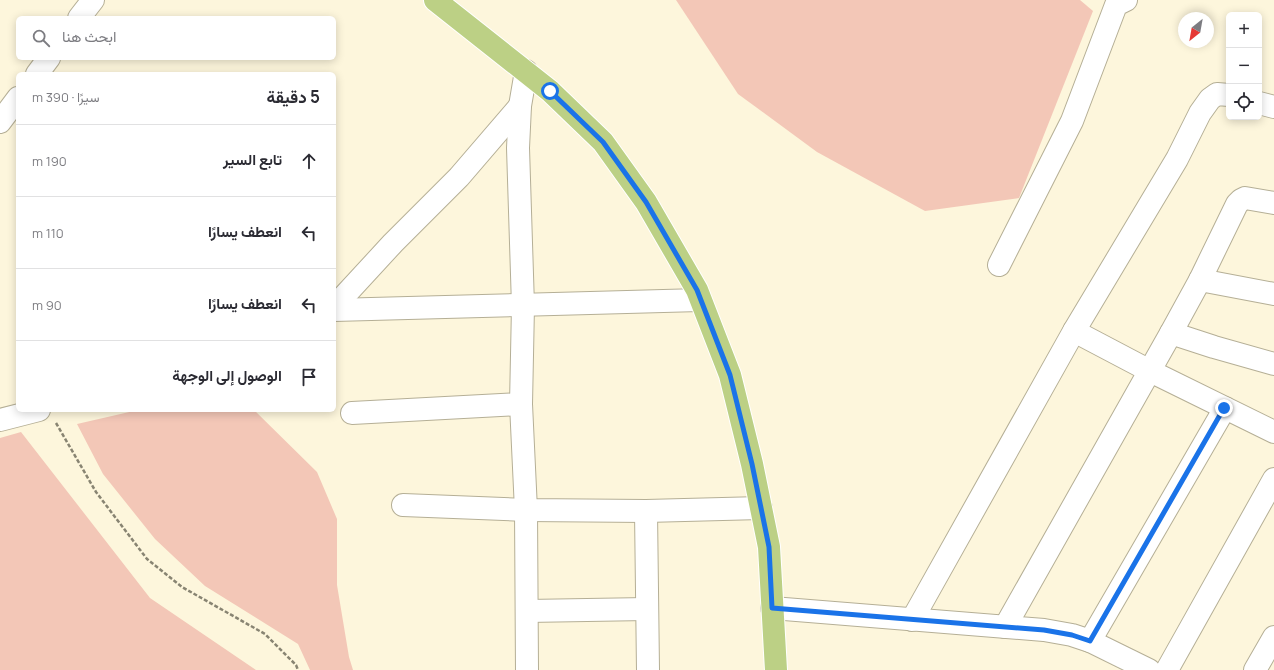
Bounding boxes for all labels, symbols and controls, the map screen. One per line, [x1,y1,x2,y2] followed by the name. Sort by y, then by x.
[1178,12,1214,48] north arrow
[1226,12,1262,120] map controls
[1226,12,1262,48] button: +
[16,16,336,60] search box
[62,26,116,47] text: ابحث هنا
[30,27,52,49] icon: search
[1226,48,1262,84] button: −
[541,82,559,100] route start
[1226,84,1262,120] button: locate
[267,85,320,108] text: 5 دقيقة
[32,88,100,106] text: سيرًا · 390 m
[223,149,282,170] text: تابع السير
[298,150,320,172] icon: ahead
[32,152,67,170] text: 190 m
[208,221,282,242] text: انعطف يسارًا
[298,222,320,244] icon: left
[32,224,64,242] text: 110 m
[208,293,282,314] text: انعطف يسارًا
[298,294,320,316] icon: left
[32,296,62,314] text: 90 m
[172,365,282,386] text: الوصول إلى الوجهة
[298,366,320,388] icon: arrive
[1215,399,1233,417] route end

